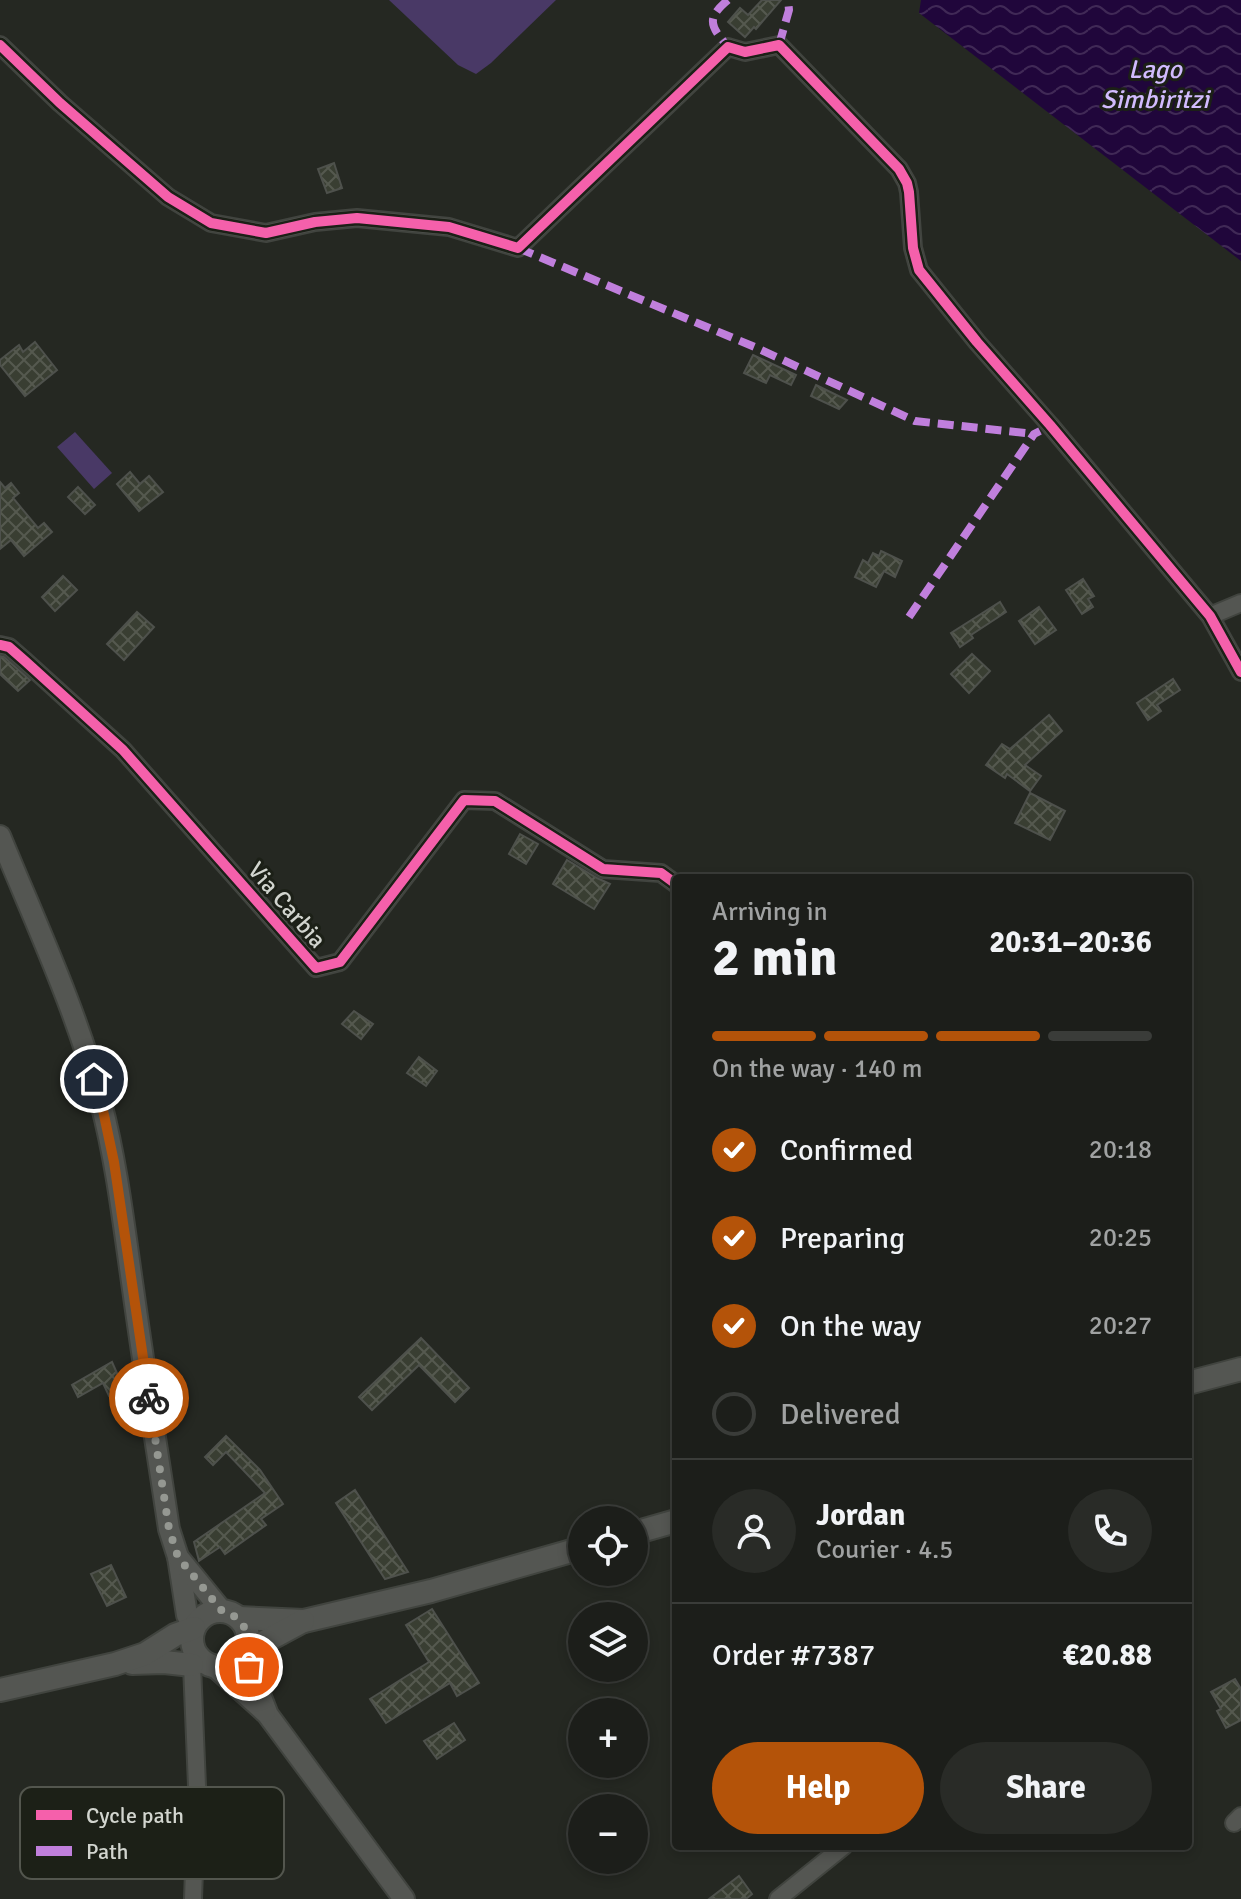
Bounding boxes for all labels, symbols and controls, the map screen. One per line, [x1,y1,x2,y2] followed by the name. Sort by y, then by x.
[1101,54,1212,116] water label: Lago Simbiritzi
[241,856,333,954] street label: Via Carbia
[712,896,828,928] text: Arriving in
[989,924,1152,961] text: 20:31–20:36
[712,926,838,990] text: 2 min
[60,1045,128,1113] pin
[712,1053,922,1085] text: On the way · 140 m
[72,1057,116,1101] icon: home
[712,1128,756,1172] icon: check
[780,1132,913,1169] text: Confirmed
[1089,1134,1152,1166] text: 20:18
[712,1216,756,1260] icon: check
[780,1220,905,1257] text: Preparing
[1089,1222,1152,1254] text: 20:25
[712,1304,756,1348] icon: check
[780,1308,921,1345] text: On the way
[1089,1310,1152,1342] text: 20:27
[109,1358,189,1438] courier
[127,1376,171,1420] icon: bike
[780,1396,901,1433] text: Delivered
[712,1489,796,1573] button: person
[1068,1489,1152,1573] button: phone
[816,1497,905,1534] text: Jordan
[568,1506,648,1874] map controls
[568,1506,648,1586] button: locate
[816,1534,953,1566] text: Courier · 4.5
[568,1602,648,1682] button: layers
[215,1633,283,1701] pin
[712,1637,875,1674] text: Order #7387
[1062,1637,1152,1674] text: €20.88
[227,1645,271,1689] icon: bag
[568,1698,648,1778] button: +
[712,1742,924,1834] button: Help
[940,1742,1152,1834] button: Share
[20,1787,284,1879] legend
[568,1794,648,1874] button: −
[86,1802,184,1829] text: Cycle path
[86,1838,129,1865] text: Path

